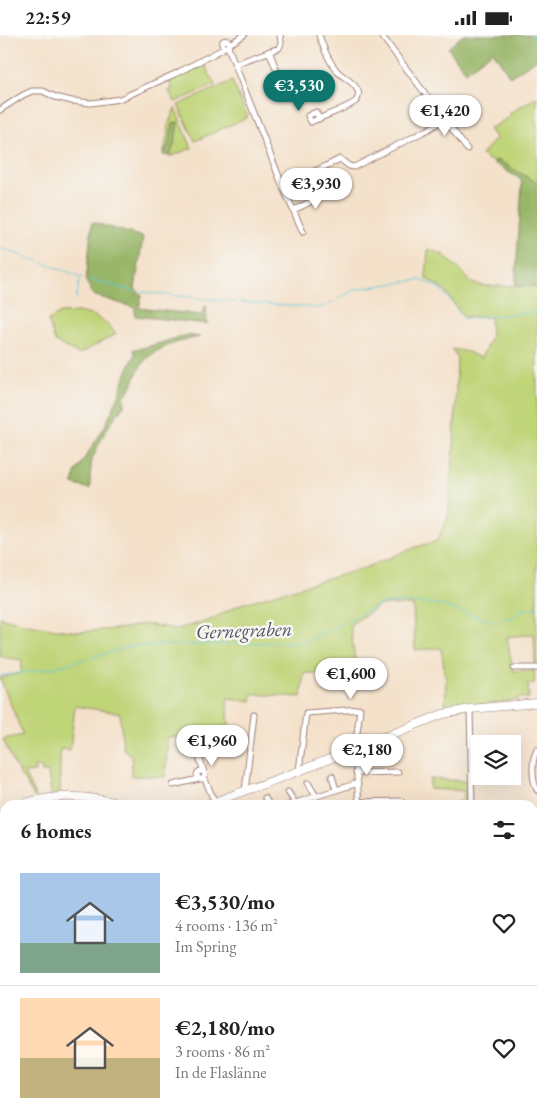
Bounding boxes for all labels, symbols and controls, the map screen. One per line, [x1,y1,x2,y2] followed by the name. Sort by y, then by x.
[25,5,71,30] text: 22:59
[258,69,340,112] pin: €3,530
[274,75,324,96] text: €3,530
[404,94,486,137] pin: €1,420
[420,100,470,121] text: €1,420
[275,167,357,210] pin: €3,930
[291,173,341,194] text: €3,930
[195,615,293,645] water label: Gernegraben
[310,657,392,700] pin: €1,600
[326,663,376,684] text: €1,600
[171,725,253,767] pin: €1,960
[187,730,237,751] text: €1,960
[326,733,408,776] pin: €2,180
[471,735,521,785] map controls
[471,735,521,785] button: layers
[342,739,392,760] text: €2,180
[490,816,518,844] icon: filters
[20,817,92,844] text: 6 homes
[175,888,275,915] text: €3,530/mo
[60,893,120,953] icon: home
[490,909,518,937] icon: heart
[175,915,278,936] text: 4 rooms · 136 m²
[175,936,237,957] text: Im Spring
[175,1014,275,1041] text: €2,180/mo
[60,1018,120,1078] icon: home
[490,1034,518,1062] icon: heart
[175,1041,270,1062] text: 3 rooms · 86 m²
[175,1062,267,1083] text: In de Flaslänne

